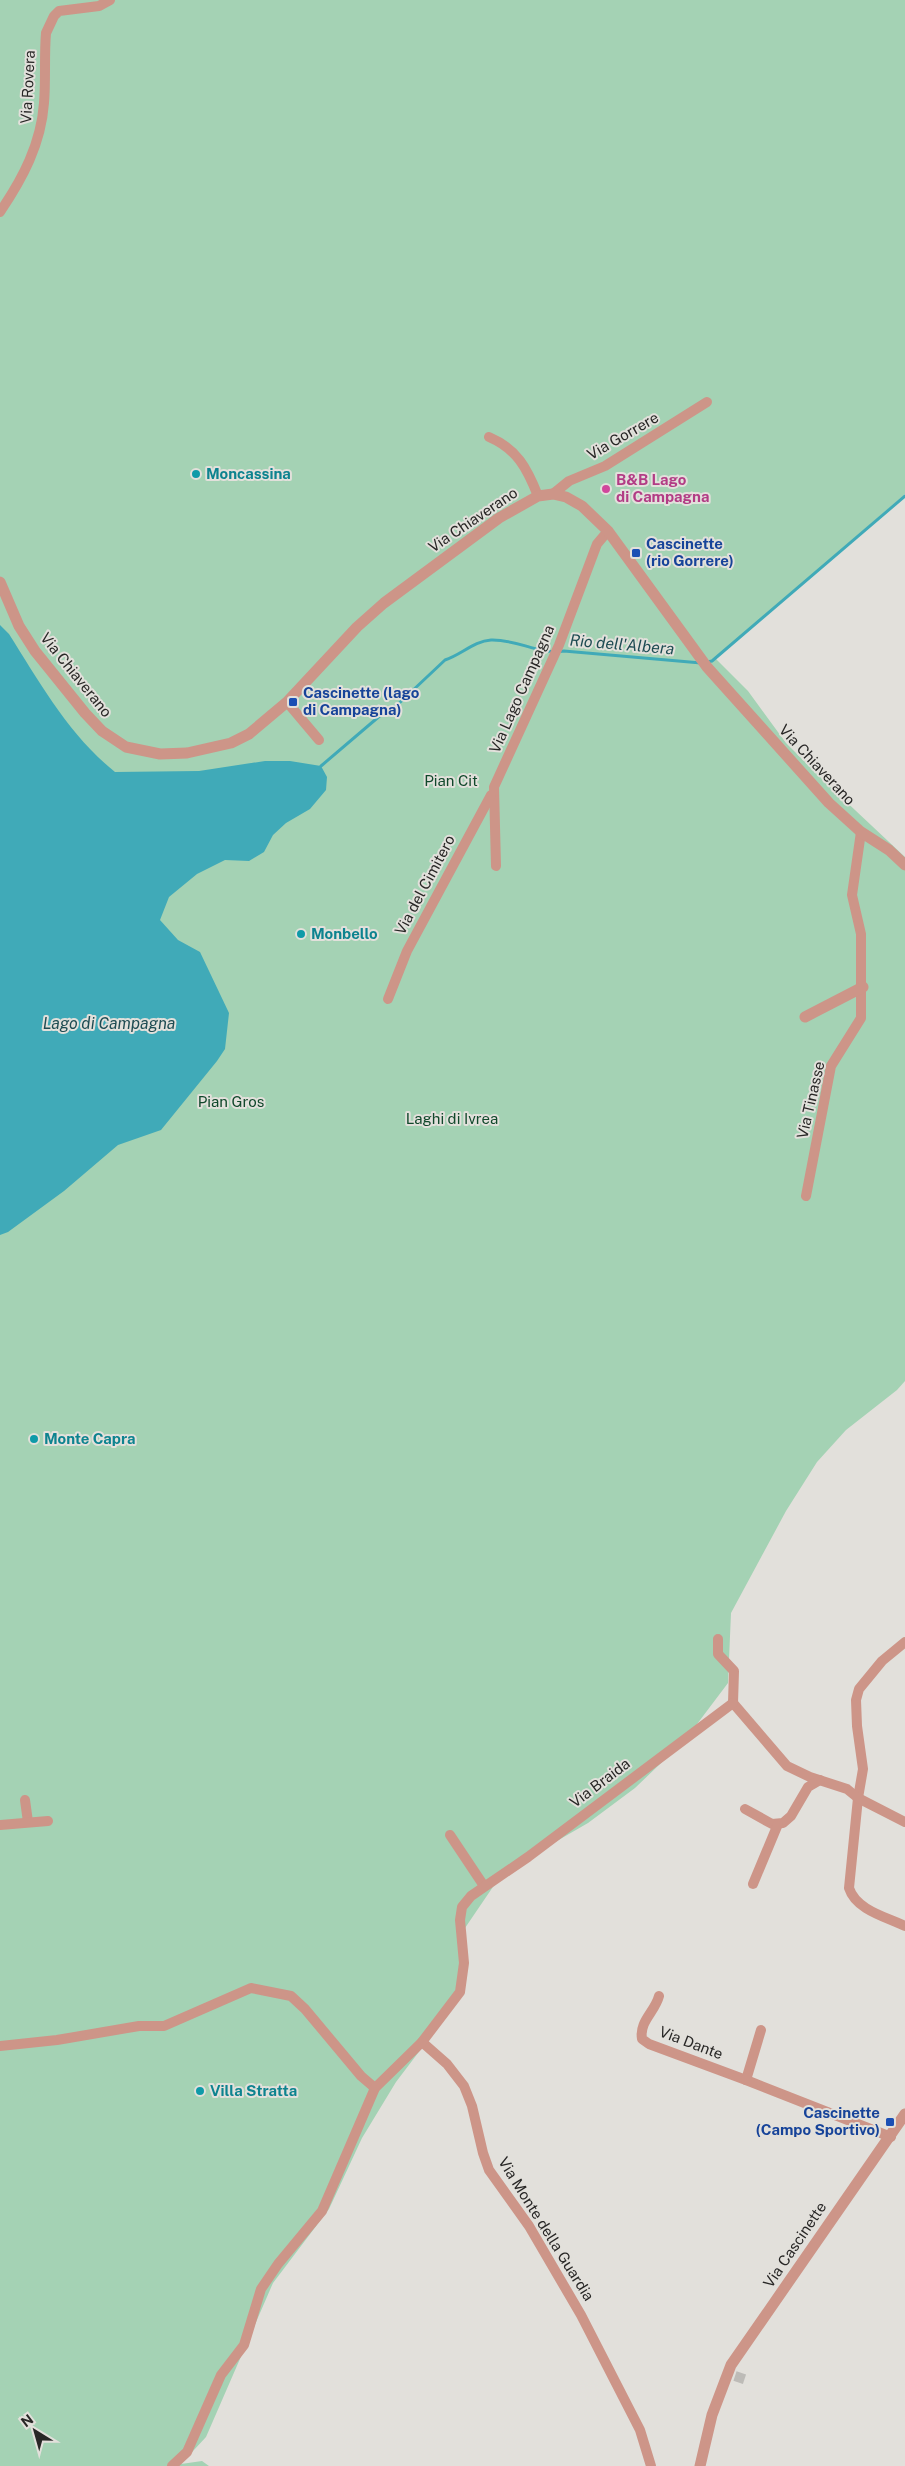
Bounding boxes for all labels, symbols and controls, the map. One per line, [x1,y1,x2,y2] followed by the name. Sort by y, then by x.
[17,50,38,124] street label: Via Rovera
[584,408,661,463] street label: Via Gorrere
[206,465,291,482] place label: Moncassina
[190,468,202,480] marker: Moncassina
[616,471,709,505] place label: B&B Lago di Campagna
[600,483,612,495] marker: B&B Lago di Campagna
[425,484,520,556] street label: Via Chiaverano
[646,535,734,569] place label: Cascinette (rio Gorrere)
[630,547,642,559] marker: Cascinette (rio Gorrere)
[486,622,557,756] street label: Via Lago Campagna
[37,629,116,720] street label: Via Chiaverano
[569,630,675,659] water label: Rio dell'Albera
[303,684,420,718] place label: Cascinette (lago di Campagna)
[287,696,299,708] marker: Cascinette (lago di Campagna)
[776,721,859,808] street label: Via Chiaverano
[424,772,478,789] park label: Pian Cit
[391,832,458,937] street label: Via del Cimitero
[311,925,378,942] place label: Monbello
[295,928,307,940] marker: Monbello
[43,1014,175,1033] water label: Lago di Campagna
[793,1060,828,1140] street label: Via Tinasse
[198,1093,264,1110] park label: Pian Gros
[406,1110,498,1127] park label: Laghi di Ivrea
[44,1430,135,1447] place label: Monte Capra
[28,1433,40,1445] marker: Monte Capra
[566,1755,633,1811] street label: Via Braida
[657,2023,725,2062] street label: Via Dante
[210,2082,297,2099] place label: Villa Stratta
[194,2085,206,2097] marker: Villa Stratta
[756,2104,880,2138] place label: Cascinette (Campo Sportivo)
[884,2116,896,2128] marker: Cascinette (Campo Sportivo)
[495,2154,598,2304] street label: Via Monte della Guardia
[760,2199,830,2291] street label: Via Cascinette
[10,2406,60,2456] north arrow
[18,2411,36,2430] text: N

